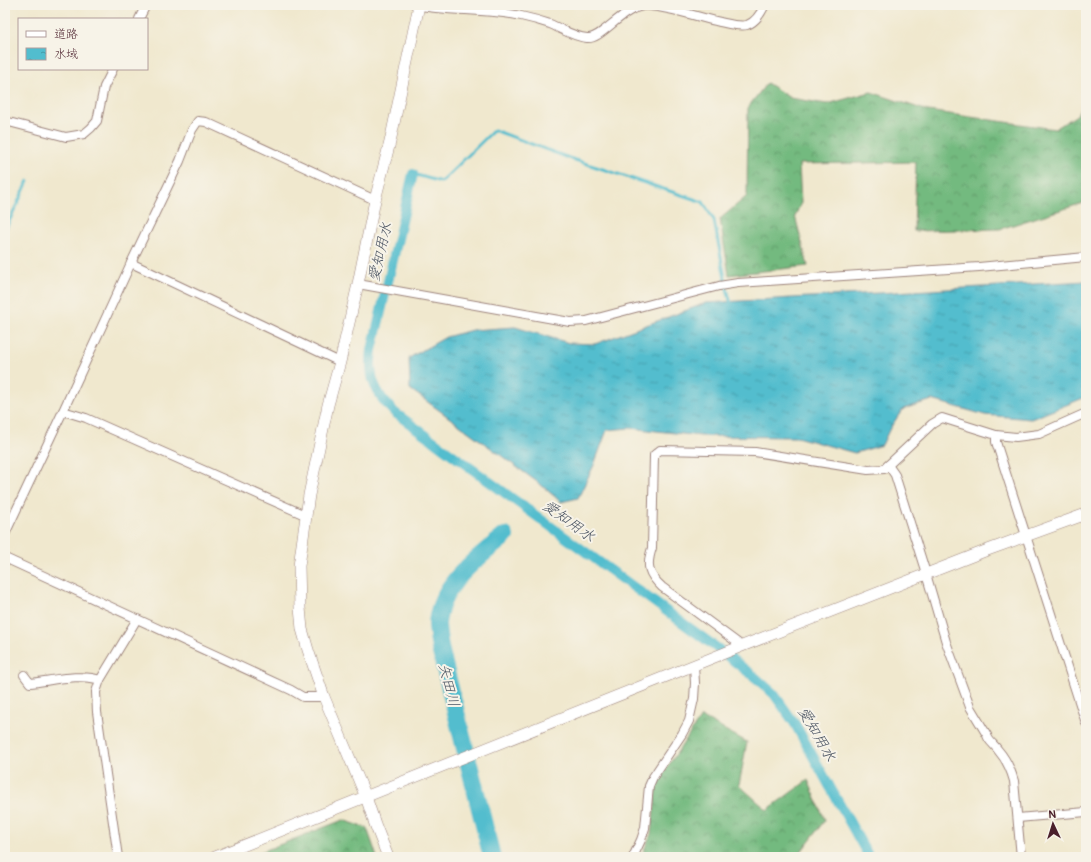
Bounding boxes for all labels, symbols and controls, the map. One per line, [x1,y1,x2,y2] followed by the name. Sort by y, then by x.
[18,18,148,70] legend
[54,27,78,42] text: 道路
[54,47,78,62] text: 水域
[364,221,396,283] water label: 愛知用水
[539,496,599,547] water label: 愛知用水
[434,661,463,709] water label: 矢田川
[793,704,840,765] water label: 愛知用水
[1033,804,1073,844] north arrow
[1048,808,1057,821] text: N

